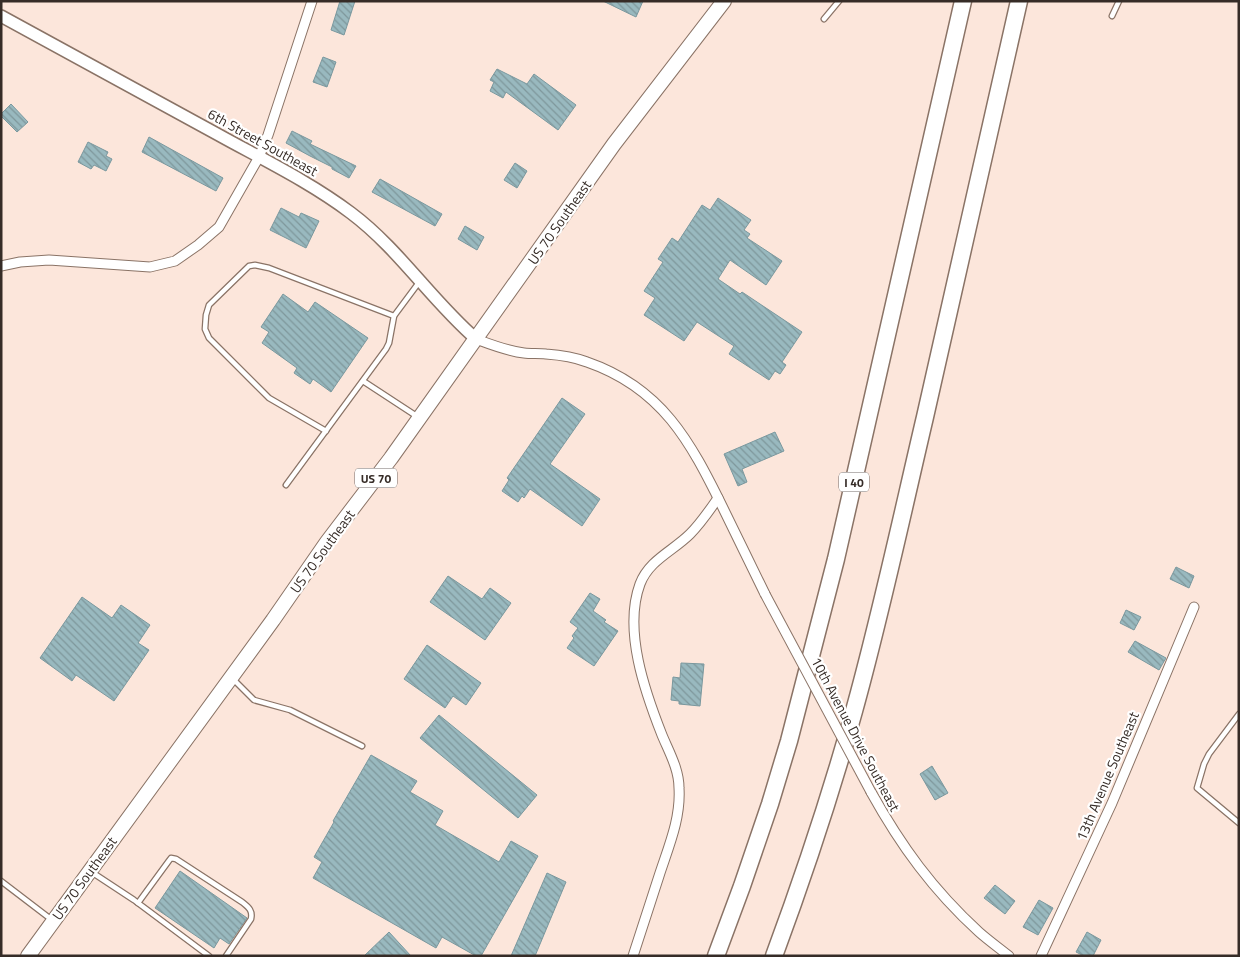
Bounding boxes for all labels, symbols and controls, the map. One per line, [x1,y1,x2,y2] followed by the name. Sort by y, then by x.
[204,103,322,181] street label: 6th Street Southeast
[522,175,596,268] street label: US 70 Southeast
[355,468,397,488] road number: US 70
[839,472,869,492] road number: I 40
[284,505,360,597] street label: US 70 Southeast
[806,653,906,815] street label: 10th Avenue Drive Southeast
[1070,708,1144,844] street label: 13th Avenue Southeast
[46,832,122,924] street label: US 70 Southeast

